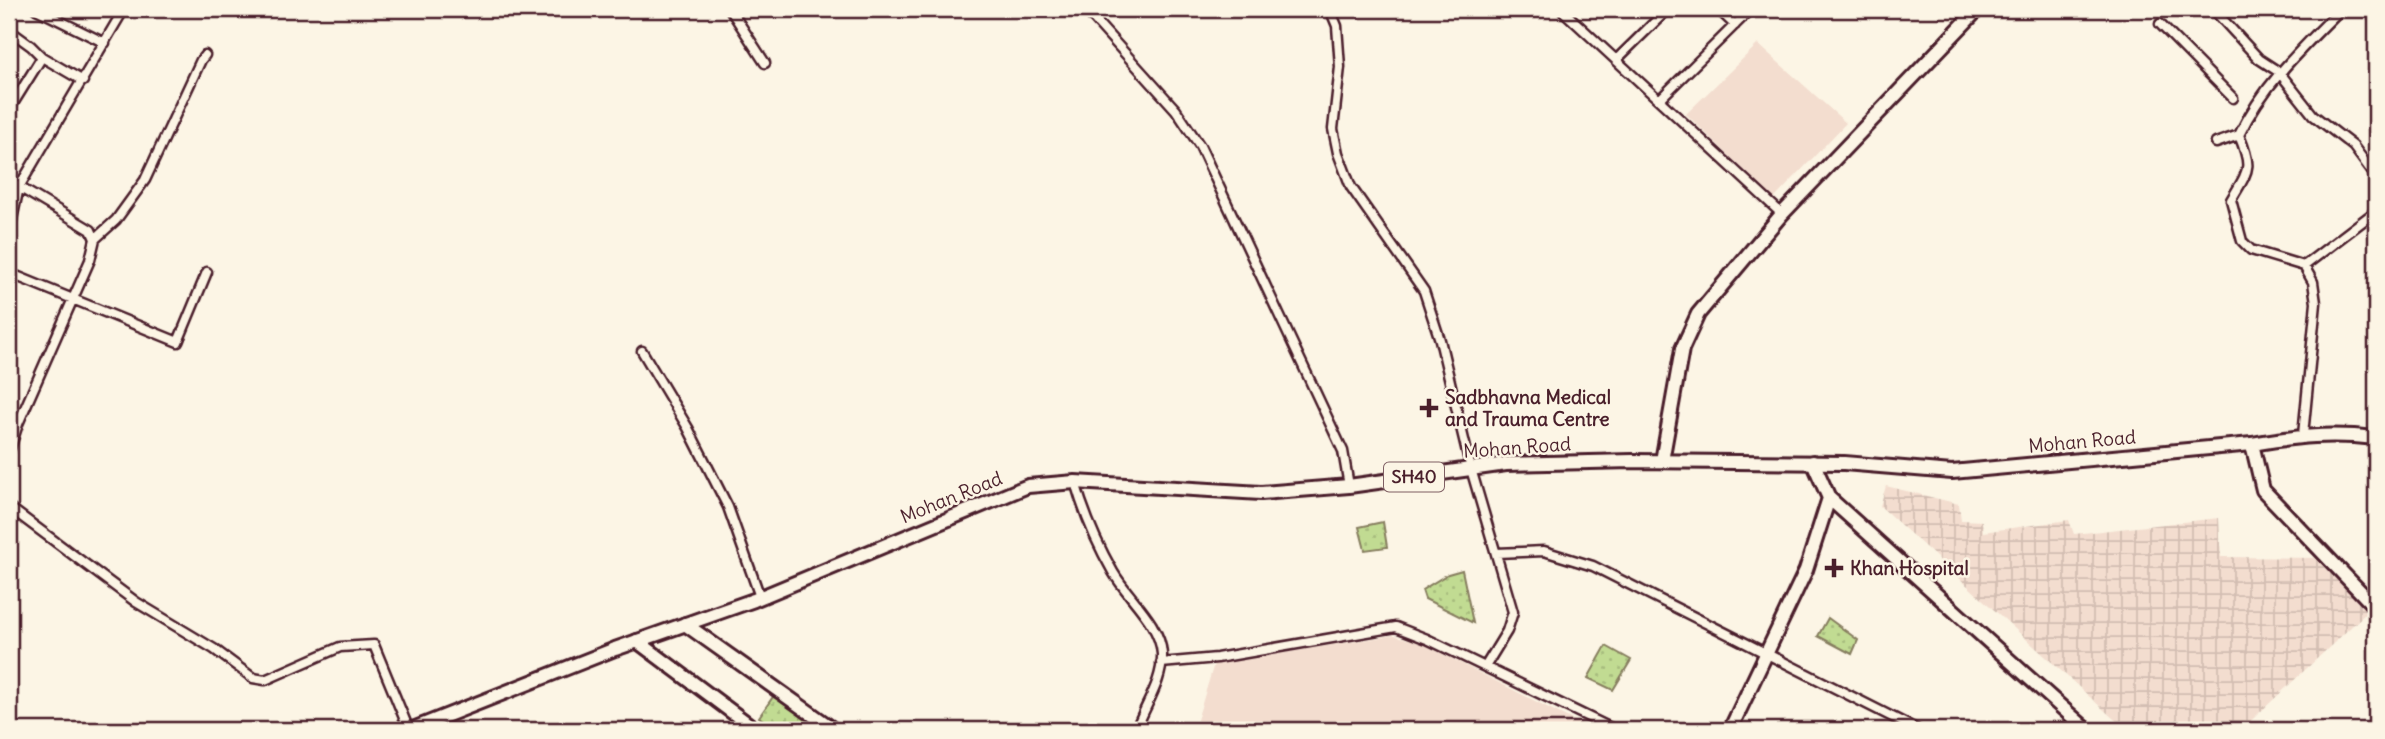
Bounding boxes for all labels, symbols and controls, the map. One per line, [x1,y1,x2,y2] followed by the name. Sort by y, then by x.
[1445,385,1611,431] place label: Sadbhavna Medical and Trauma Centre
[1419,398,1439,418] marker: Sadbhavna Medical and Trauma Centre
[2027,424,2137,458] street label: Mohan Road
[1462,431,1572,463] street label: Mohan Road
[1384,462,1444,491] road number: SH40
[897,466,1005,528] street label: Mohan Road
[1850,556,1969,580] place label: Khan Hospital
[1824,558,1844,578] marker: Khan Hospital

